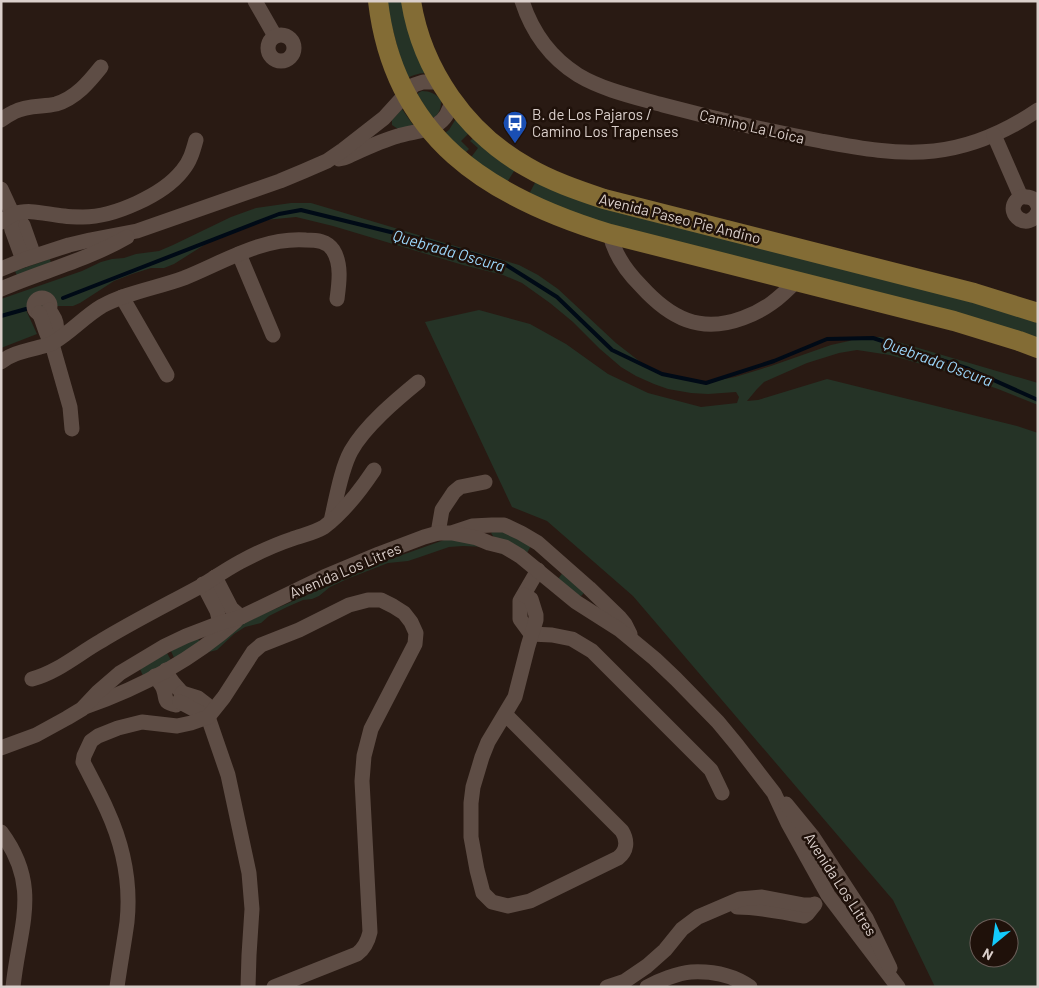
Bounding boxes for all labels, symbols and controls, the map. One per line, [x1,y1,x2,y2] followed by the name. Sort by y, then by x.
[532,105,678,140] place label: B. de Los Pajaros / Camino Los Trapenses
[698,105,806,147] street label: Camino La Loica
[502,110,528,144] bus stop icon: B. de Los Pajaros / Camino Los Trapenses
[597,189,763,247] street label: Avenida Paseo Pie Andino
[391,225,507,275] water label: Quebrada Oscura
[881,332,995,390] water label: Quebrada Oscura
[286,538,404,602] street label: Avenida Los Litres
[801,829,881,939] street label: Avenida Los Litres
[969,918,1019,968] north arrow
[979,945,996,964] text: N

